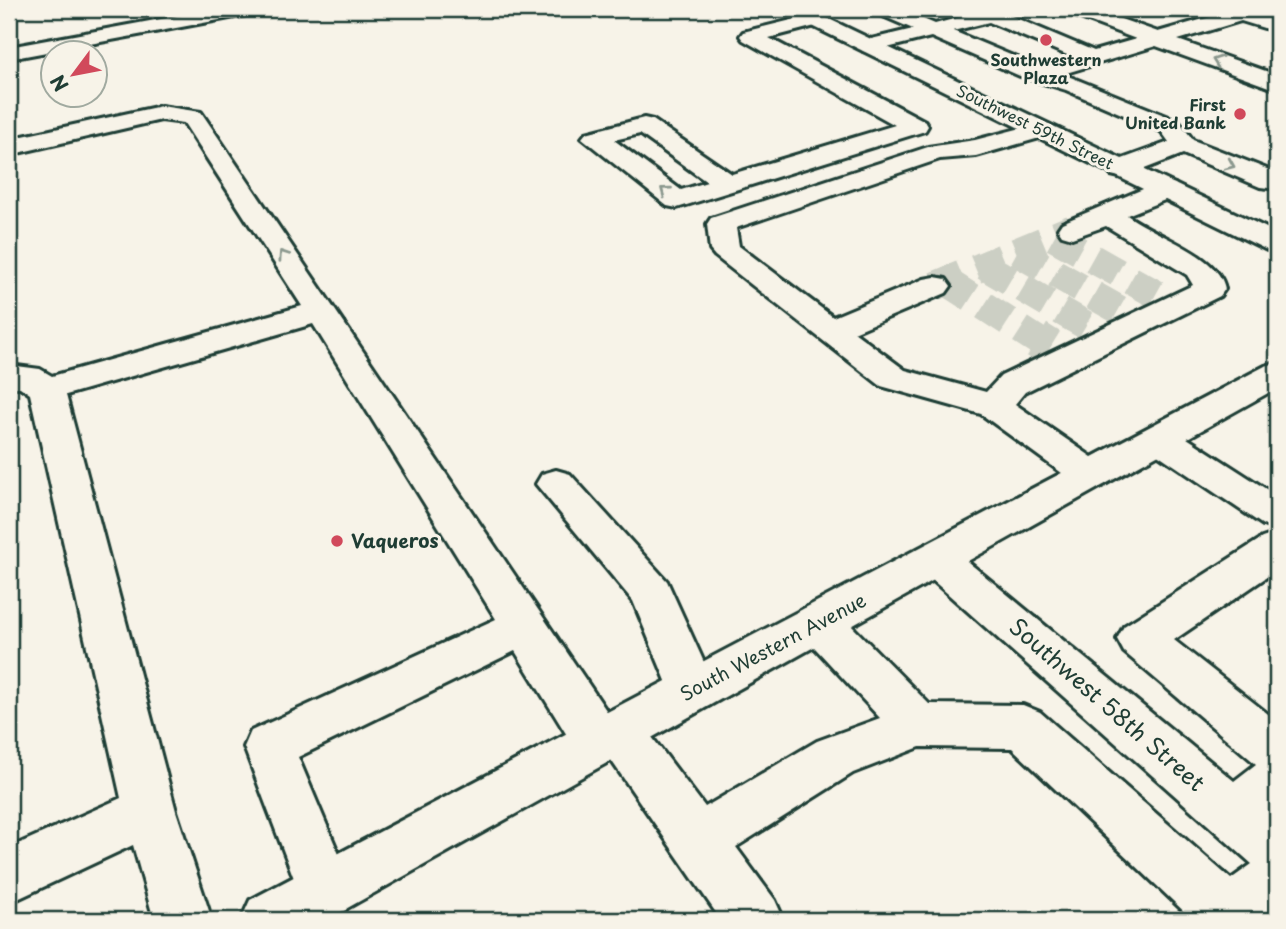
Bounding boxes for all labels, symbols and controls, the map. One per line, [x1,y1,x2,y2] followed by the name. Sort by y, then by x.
[1038,32,1054,48] marker: Southwestern Plaza
[38,38,108,108] north arrow
[990,47,1102,89] place label: Southwestern Plaza
[1211,56,1223,70] one-way arrow
[43,70,75,97] text: N
[953,78,1119,175] street label: Southwest 59th Street
[1125,92,1226,134] place label: First United Bank
[1232,106,1248,122] marker: First United Bank
[1223,157,1236,171] one-way arrow
[660,187,673,199] one-way arrow
[279,249,292,262] one-way arrow
[351,526,439,554] place label: Vaqueros
[329,533,345,549] marker: Vaqueros
[675,585,871,707] street label: South Western Avenue
[1002,609,1214,799] street label: Southwest 58th Street

